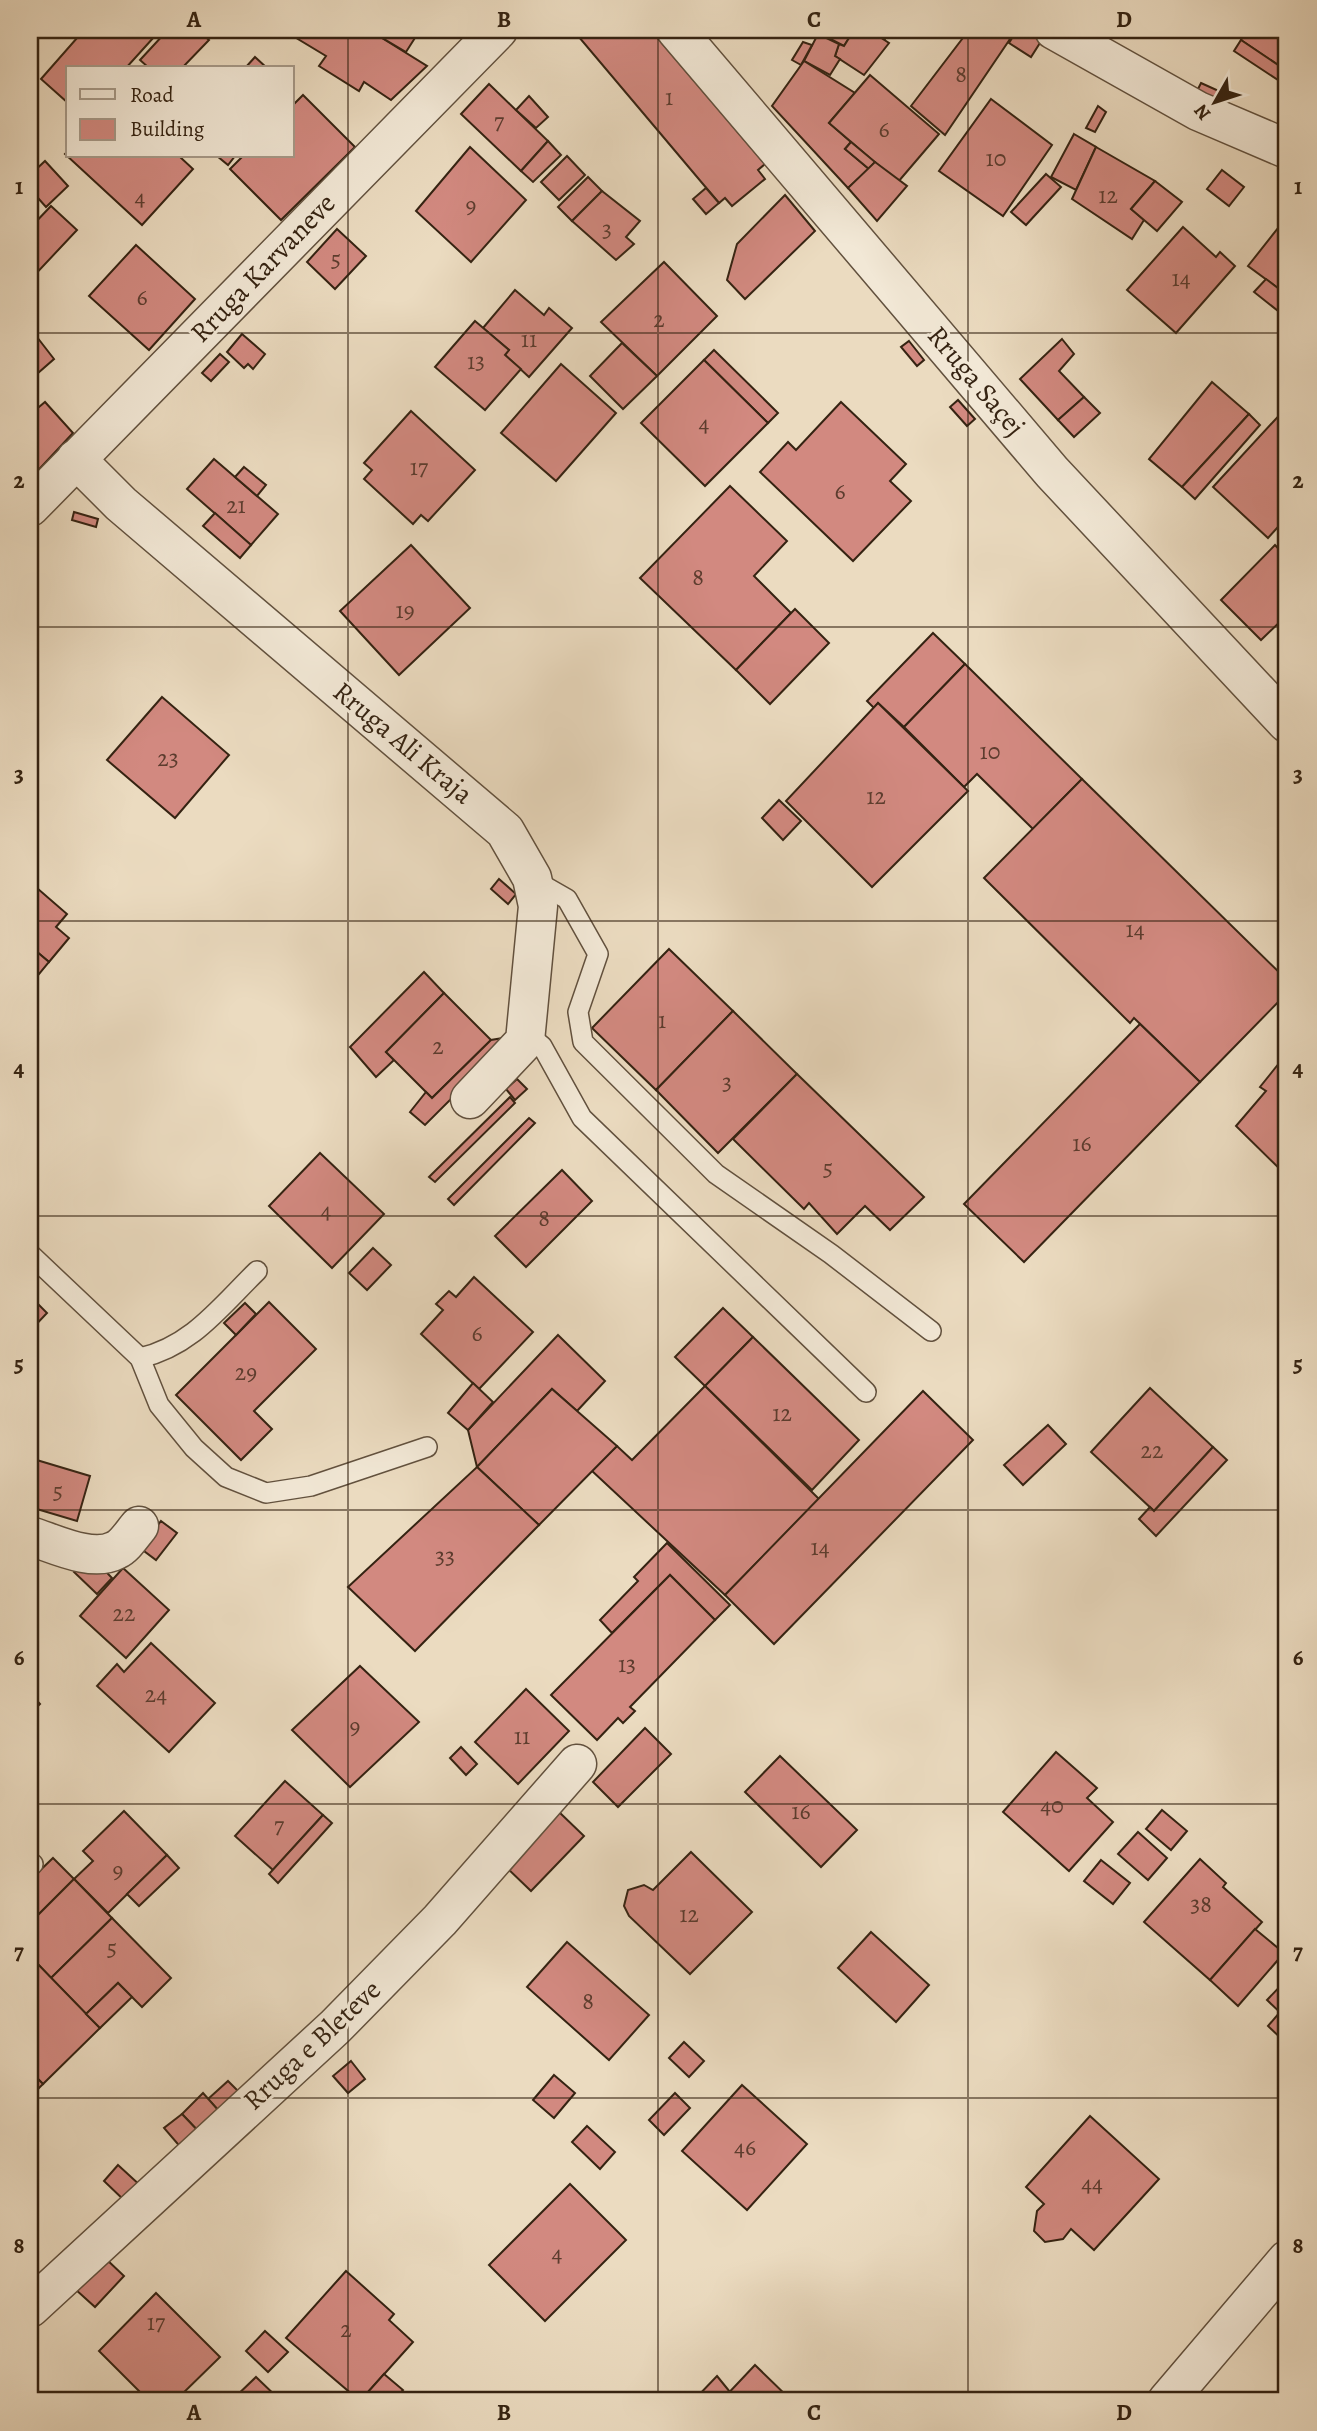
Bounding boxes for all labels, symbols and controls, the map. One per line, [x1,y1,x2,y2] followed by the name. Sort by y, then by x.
[186,4,202,35] text: A
[497,4,511,35] text: B
[807,4,821,35] text: C
[1116,4,1132,35] text: D
[955,58,967,90] house number: 8
[66,66,294,158] legend
[1180,66,1250,136] north arrow
[130,81,174,109] text: Road
[665,81,673,113] house number: 1
[1188,98,1217,126] text: N
[494,105,505,137] house number: 7
[878,113,890,145] house number: 6
[130,115,205,143] text: Building
[986,142,1007,174] house number: 10
[15,171,23,202] text: 1
[1294,171,1302,202] text: 1
[1098,179,1118,211] house number: 12
[135,181,146,213] house number: 4
[182,185,344,351] street label: Rruga Karvaneve
[466,189,476,221] house number: 9
[602,213,612,245] house number: 3
[331,243,341,275] house number: 5
[1171,262,1191,294] house number: 14
[136,281,148,313] house number: 6
[653,303,665,335] house number: 2
[919,318,1033,444] street label: Rruga Saçej
[521,323,537,355] house number: 11
[467,345,485,377] house number: 13
[699,407,710,439] house number: 4
[410,451,429,483] house number: 17
[13,465,25,496] text: 2
[1292,465,1304,496] text: 2
[834,475,846,507] house number: 6
[226,489,246,521] house number: 21
[692,561,704,593] house number: 8
[395,594,415,626] house number: 19
[325,673,481,813] street label: Rruga Ali Kraja
[980,735,1001,767] house number: 10
[157,742,179,774] house number: 23
[14,759,24,790] text: 3
[1293,759,1303,790] text: 3
[866,780,886,812] house number: 12
[1125,913,1145,945] house number: 14
[658,1004,666,1036] house number: 1
[432,1030,444,1062] house number: 2
[14,1053,25,1084] text: 4
[1293,1053,1304,1084] text: 4
[722,1066,732,1098] house number: 3
[1072,1127,1092,1159] house number: 16
[823,1152,833,1184] house number: 5
[321,1194,332,1226] house number: 4
[538,1202,550,1234] house number: 8
[471,1317,483,1349] house number: 6
[14,1348,24,1379] text: 5
[1293,1348,1303,1379] text: 5
[235,1356,257,1388] house number: 29
[772,1397,792,1429] house number: 12
[1141,1434,1163,1466] house number: 22
[53,1475,63,1507] house number: 5
[810,1531,830,1563] house number: 14
[435,1540,455,1572] house number: 33
[113,1597,135,1629] house number: 22
[14,1642,25,1673] text: 6
[1293,1642,1304,1673] text: 6
[618,1648,636,1680] house number: 13
[145,1678,167,1710] house number: 24
[350,1710,360,1742] house number: 9
[514,1720,530,1752] house number: 11
[1040,1789,1064,1821] house number: 40
[791,1795,811,1827] house number: 16
[274,1809,285,1841] house number: 7
[113,1854,123,1886] house number: 9
[1190,1888,1212,1920] house number: 38
[679,1898,699,1930] house number: 12
[107,1932,117,1964] house number: 5
[14,1936,24,1967] text: 7
[1293,1936,1303,1967] text: 7
[235,1971,389,2119] street label: Rruga e Bleteve
[582,1985,594,2017] house number: 8
[734,2131,756,2163] house number: 46
[1081,2167,1103,2199] house number: 44
[13,2230,25,2261] text: 8
[1292,2230,1304,2261] text: 8
[552,2237,563,2269] house number: 4
[147,2306,166,2338] house number: 17
[340,2313,352,2345] house number: 2
[186,2397,202,2428] text: A
[497,2397,511,2428] text: B
[807,2397,821,2428] text: C
[1116,2397,1132,2428] text: D

